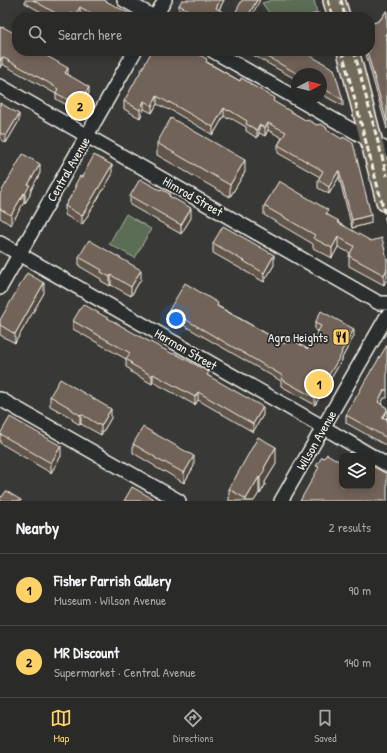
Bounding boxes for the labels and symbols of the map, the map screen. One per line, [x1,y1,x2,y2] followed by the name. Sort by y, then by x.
[291,68,327,104] north arrow
[67,91,93,121] pin: 2
[42,133,94,205] street label: Central Avenue
[160,172,227,221] street label: Himrod Street
[166,309,186,329] your location
[152,324,221,374] street label: Harman Street
[331,327,351,347] restaurant icon: Agra Heights
[268,328,328,346] place label: Agra Heights
[306,369,332,399] pin: 1
[292,407,340,473] street label: Wilson Avenue

